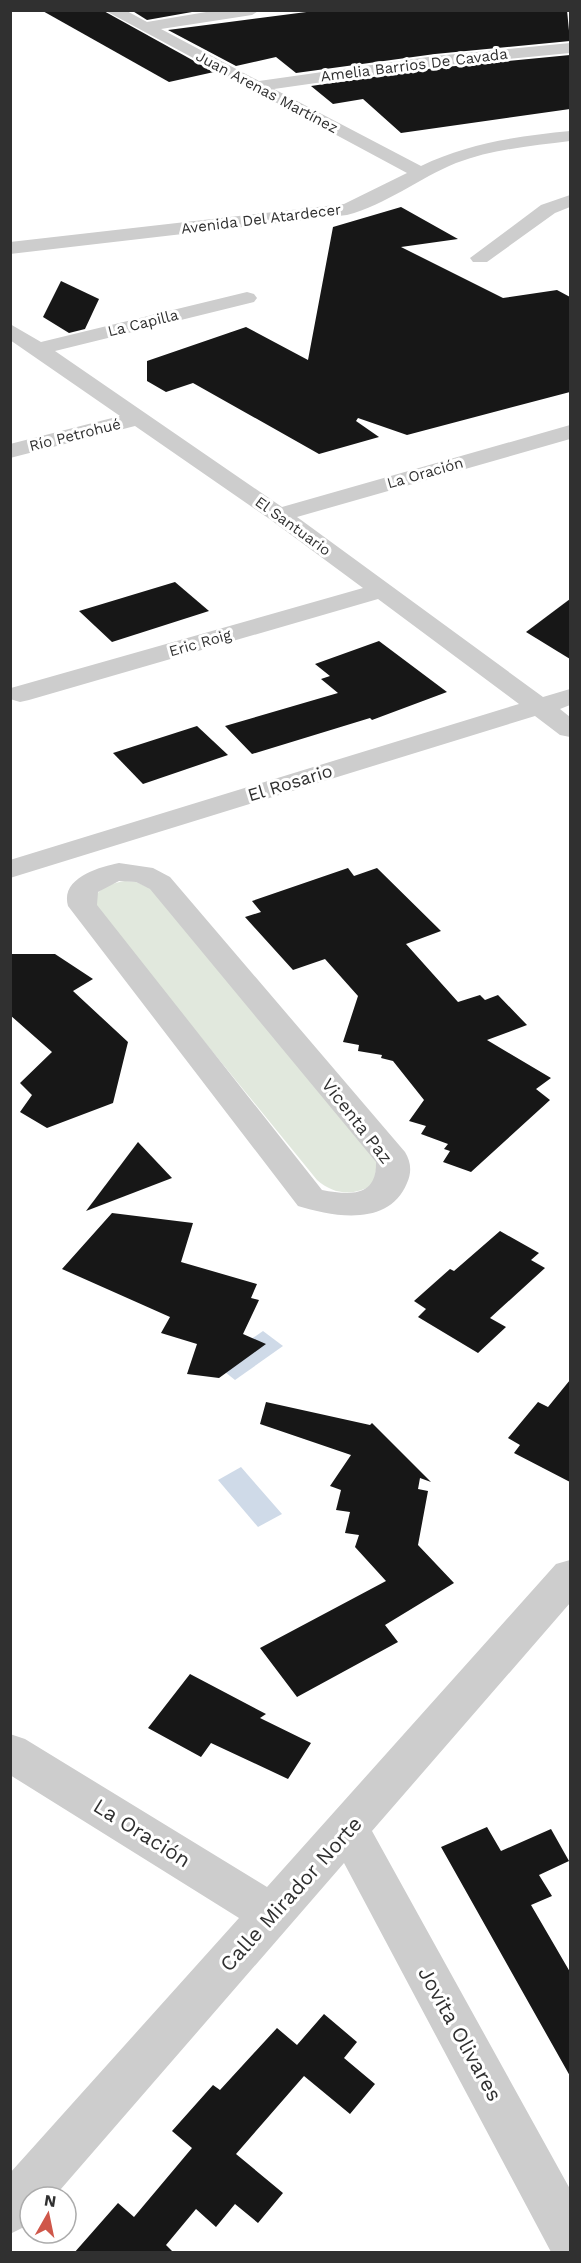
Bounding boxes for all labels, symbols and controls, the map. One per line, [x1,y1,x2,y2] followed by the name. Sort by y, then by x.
[319,45,509,85] street label: Amelia Barrios De Cavada
[193,47,341,137] street label: Juan Arenas Martínez
[180,200,342,238] street label: Avenida Del Atardecer
[106,305,181,340] street label: La Capilla
[27,415,123,455] street label: Río Petrohué
[385,454,465,492] street label: La Oración
[252,493,334,559] street label: El Santuario
[167,626,233,660] street label: Eric Roig
[245,760,335,805] street label: El Rosario
[318,1074,397,1167] street label: Vicenta Paz
[89,1793,195,1872] street label: La Oración
[214,1811,367,1976] street label: Calle Mirador Norte
[413,1962,508,2105] street label: Jovita Olivares
[18,2185,78,2245] north arrow
[43,2190,58,2211] text: N

